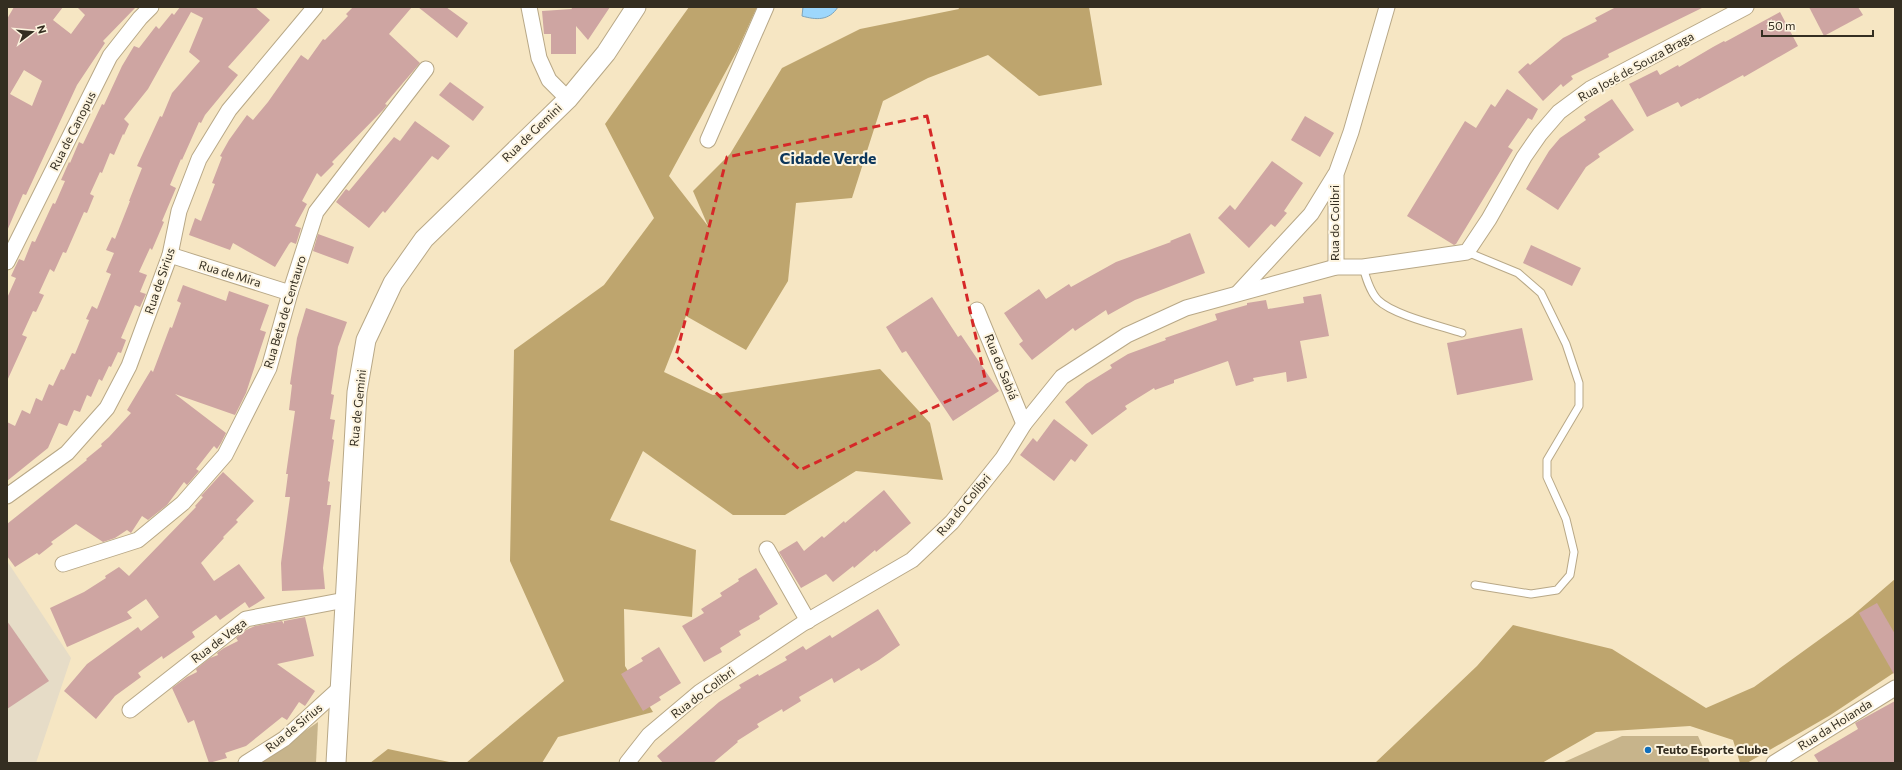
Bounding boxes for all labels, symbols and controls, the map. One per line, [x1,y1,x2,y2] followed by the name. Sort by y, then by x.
[12,12,52,52] north arrow
[1762,12,1873,38] scale bar
[1768,18,1796,32] text: 50 m
[35,23,49,35] text: N
[1575,28,1696,105] street label: Rua José de Souza Braga
[46,89,98,172] street label: Rua de Canopus
[499,100,564,164] street label: Rua de Gemini
[780,148,876,167] district label: Cidade Verde
[1327,185,1341,261] street label: Rua do Colibri
[141,246,177,316] street label: Rua de Sirius
[260,254,308,370] street label: Rua Beta de Centauro
[197,257,263,289] street label: Rua de Mira
[982,332,1021,401] street label: Rua do Sabiá
[346,369,368,447] street label: Rua de Gemini
[933,471,993,538] street label: Rua do Colibri
[188,615,249,665] street label: Rua de Vega
[668,664,737,721] street label: Rua do Colibri
[1795,696,1874,752] street label: Rua da Holanda
[262,700,325,754] street label: Rua de Sirius
[1656,742,1768,756] place label: Teuto Esporte Clube
[1643,745,1653,755] marker: Teuto Esporte Clube

